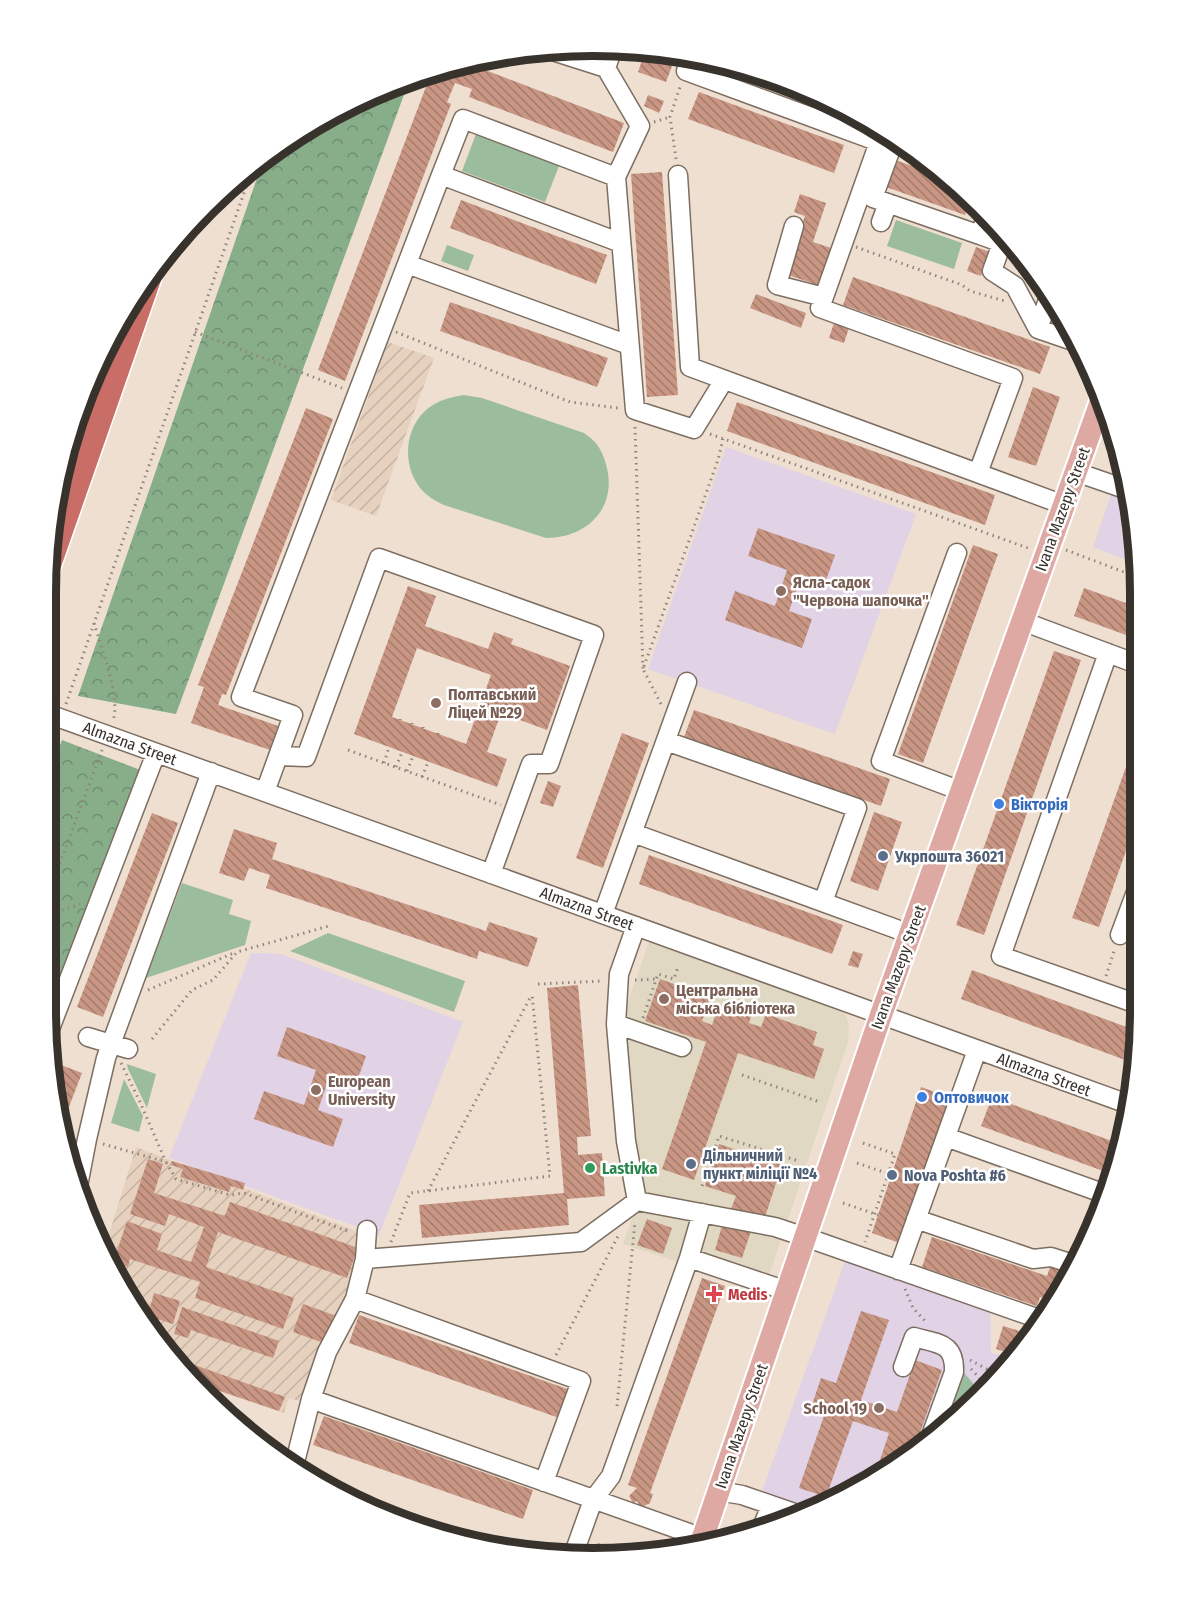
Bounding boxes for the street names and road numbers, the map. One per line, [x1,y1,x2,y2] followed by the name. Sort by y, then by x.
[1031,444,1094,574] street label: Ivana Mazepy Street
[80,718,180,769] street label: Almazna Street
[537,883,637,934] street label: Almazna Street
[867,902,930,1032] street label: Ivana Mazepy Street
[994,1049,1094,1100] street label: Almazna Street
[711,1360,772,1491] street label: Ivana Mazepy Street

